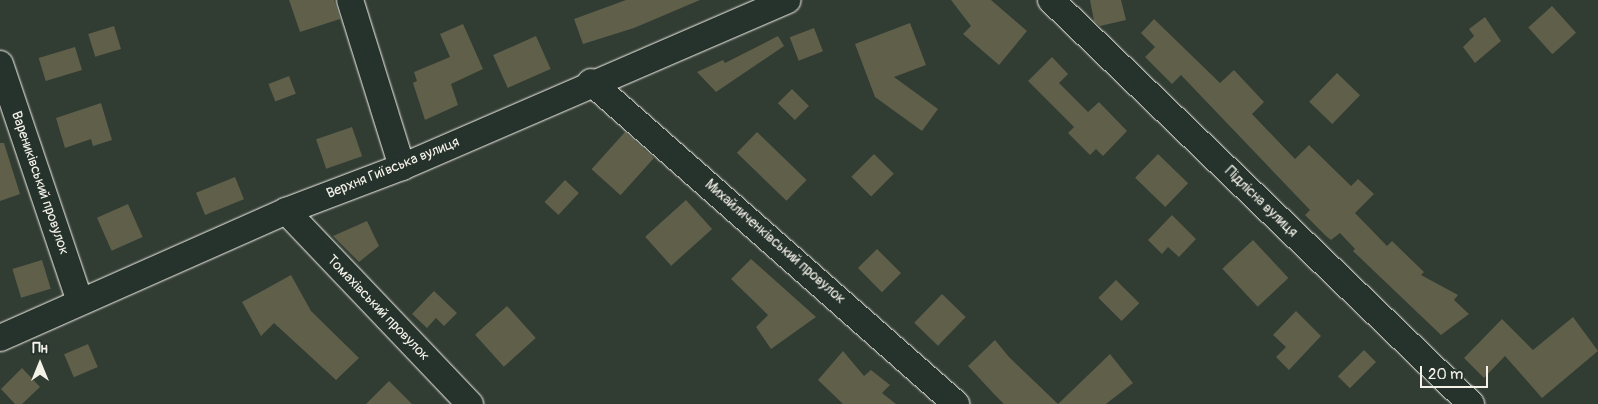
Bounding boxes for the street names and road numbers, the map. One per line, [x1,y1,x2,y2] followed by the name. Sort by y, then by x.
[8,109,72,257] street label: Варениківський провулок
[324,134,462,202] street label: Верхня Гиївська вулиця
[1221,163,1301,241] street label: Підлісна вулиця
[701,176,849,308] street label: Михайличенківський провулок
[323,252,433,364] street label: Томахівський провулок

